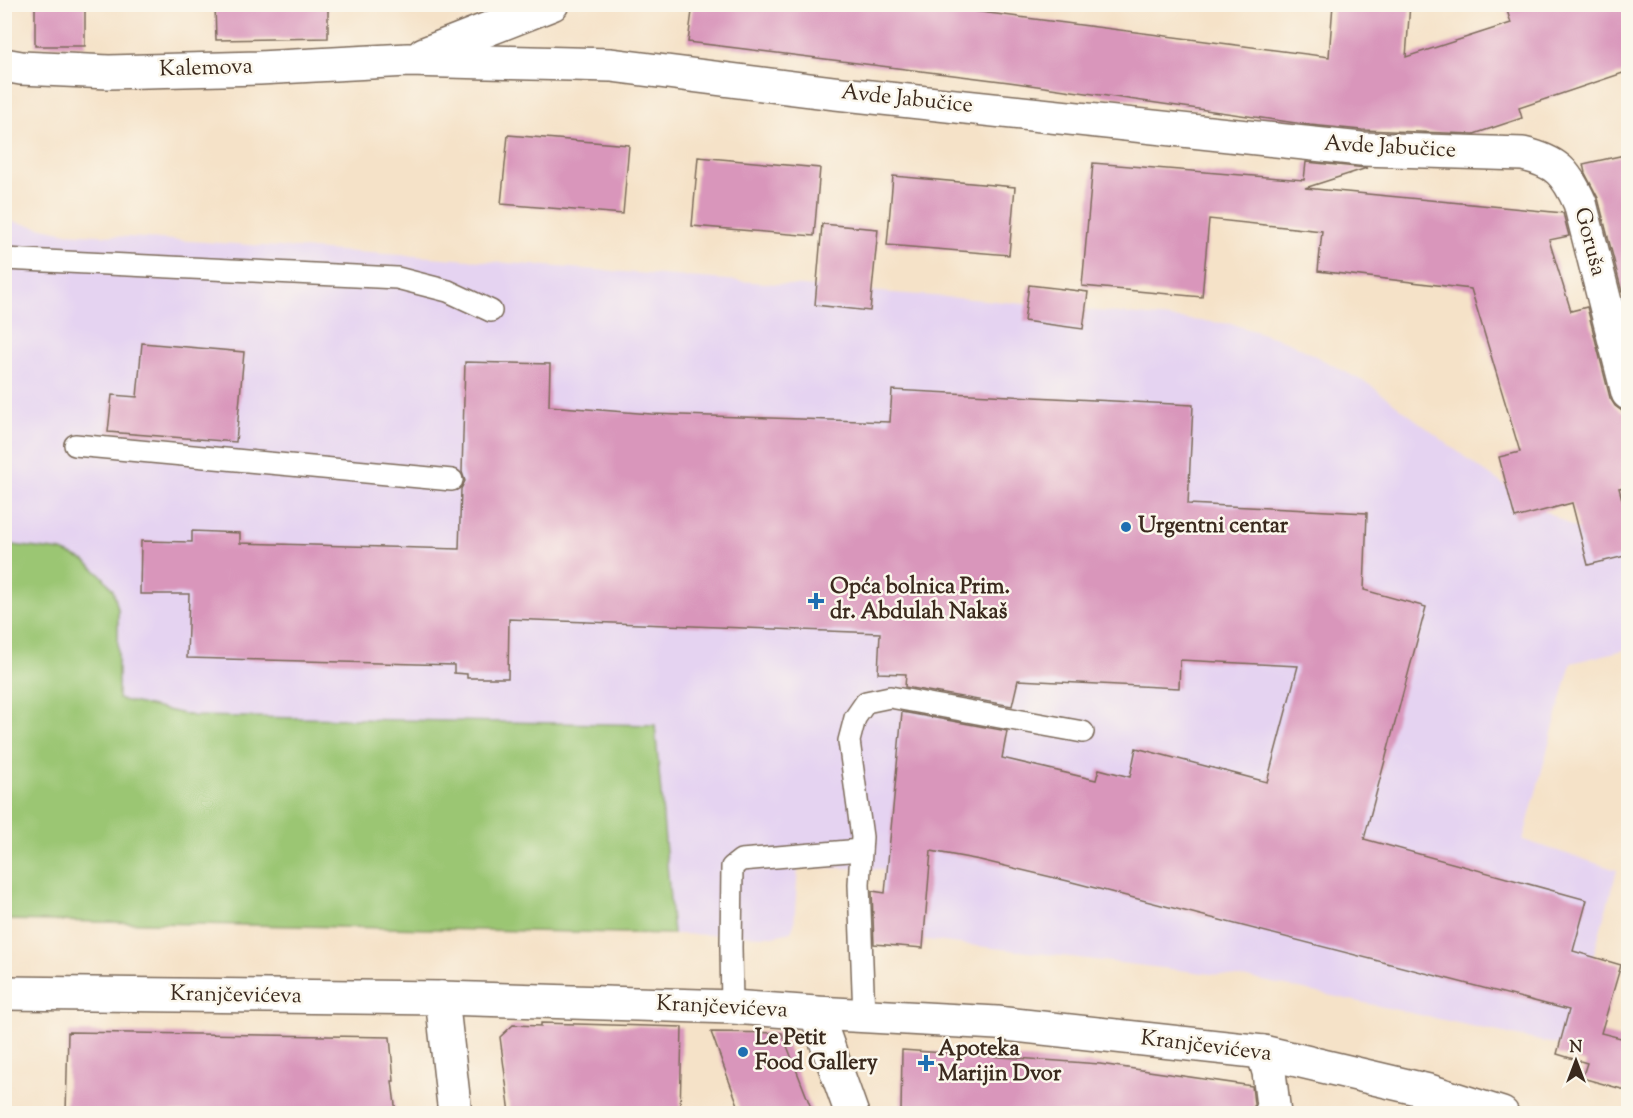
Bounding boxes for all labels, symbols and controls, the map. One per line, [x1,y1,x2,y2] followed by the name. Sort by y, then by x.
[159,51,253,87] street label: Kalemova
[840,77,974,123] street label: Avde Jabučice
[1323,129,1457,167] street label: Avde Jabučice
[1565,204,1613,280] street label: Goruša
[1138,511,1289,543] place label: Urgentni centar
[1119,520,1133,534] marker: Urgentni centar
[830,572,1010,629] place label: Opća bolnica Prim. dr. Abdulah Nakaš
[807,592,825,610] marker: Opća bolnica Prim. dr. Abdulah Nakaš
[170,979,302,1013] street label: Kranjčevićeva
[655,989,789,1027] street label: Kranjčevićeva
[755,1023,878,1080] place label: Le Petit Food Gallery
[1139,1023,1273,1071] street label: Kranjčevićeva
[1546,1031,1606,1091] north arrow
[938,1034,1062,1091] place label: Apoteka Marijin Dvor
[1570,1037,1583,1060] text: N
[736,1045,750,1059] marker: Le Petit Food Gallery
[919,1056,933,1070] marker: Apoteka Marijin Dvor

